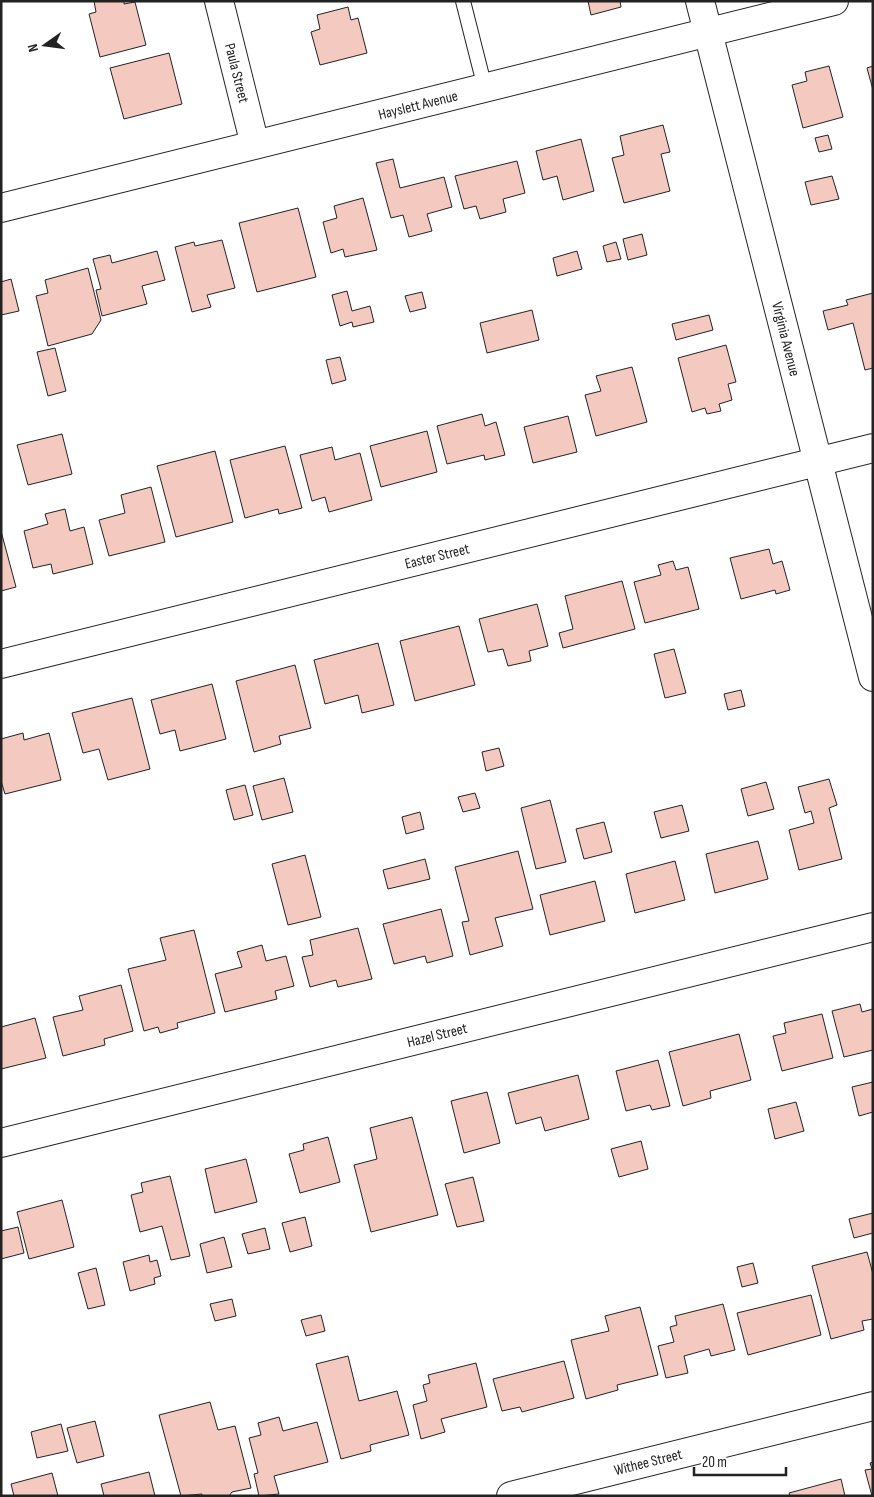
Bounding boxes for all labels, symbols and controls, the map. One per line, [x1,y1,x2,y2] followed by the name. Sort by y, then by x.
[20,20,70,70] north arrow
[220,41,253,105] street label: Paula Street
[24,42,42,54] text: N
[376,86,460,125] street label: Hayslett Avenue
[767,300,804,378] street label: Virginia Avenue
[403,539,472,574] street label: Easter Street
[405,1019,470,1052] street label: Hazel Street
[694,1444,786,1476] scale bar
[612,1445,685,1480] street label: Withee Street
[702,1453,727,1472] text: 20 m

